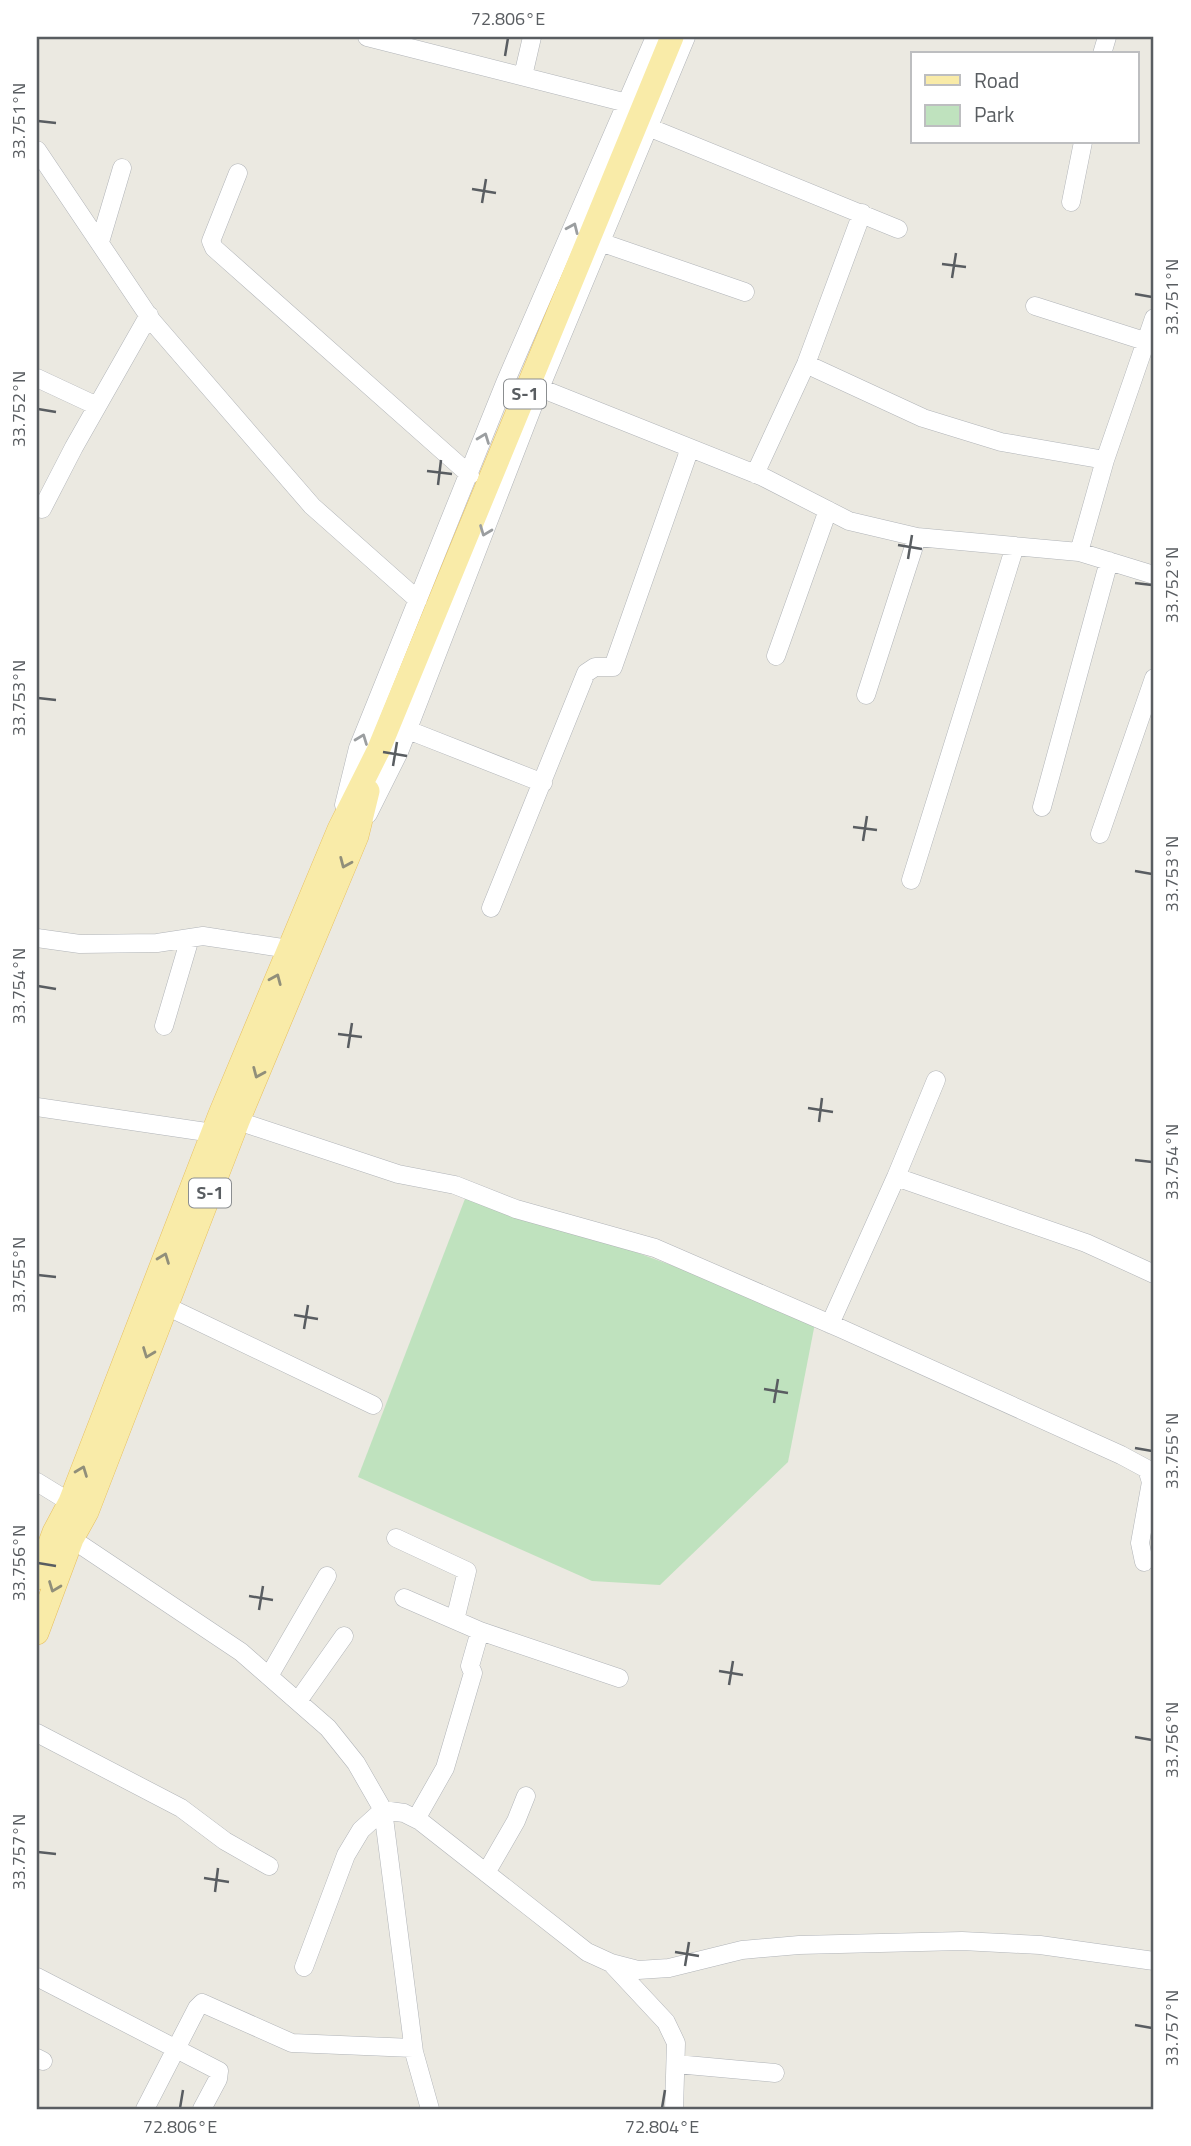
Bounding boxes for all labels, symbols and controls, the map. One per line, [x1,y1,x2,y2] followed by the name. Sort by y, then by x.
[471,5,545,32] text: 72.806°E
[911,52,1138,144] legend
[974,64,1019,96] text: Road
[5,83,32,159] text: 33.751°N
[974,98,1014,130] text: Park
[565,223,579,235] one-way arrow
[1158,259,1185,335] text: 33.751°N
[5,371,32,447] text: 33.752°N
[504,380,546,408] road number: S-1
[476,432,490,444] one-way arrow
[479,525,493,537] one-way arrow
[1158,547,1185,623] text: 33.752°N
[5,660,32,736] text: 33.753°N
[354,734,368,746] one-way arrow
[1158,836,1185,912] text: 33.753°N
[340,856,354,868] one-way arrow
[5,948,32,1024] text: 33.754°N
[268,974,282,986] one-way arrow
[252,1066,266,1078] one-way arrow
[1158,1124,1185,1200] text: 33.754°N
[189,1178,231,1208] road number: S-1
[5,1237,32,1313] text: 33.755°N
[156,1253,170,1265] one-way arrow
[143,1347,157,1359] one-way arrow
[1158,1413,1185,1489] text: 33.755°N
[74,1465,88,1477] one-way arrow
[5,1525,32,1601] text: 33.756°N
[48,1580,62,1592] one-way arrow
[1158,1702,1185,1778] text: 33.756°N
[5,1814,32,1890] text: 33.757°N
[1158,1990,1185,2066] text: 33.757°N
[143,2113,217,2140] text: 72.806°E
[625,2113,699,2140] text: 72.804°E

